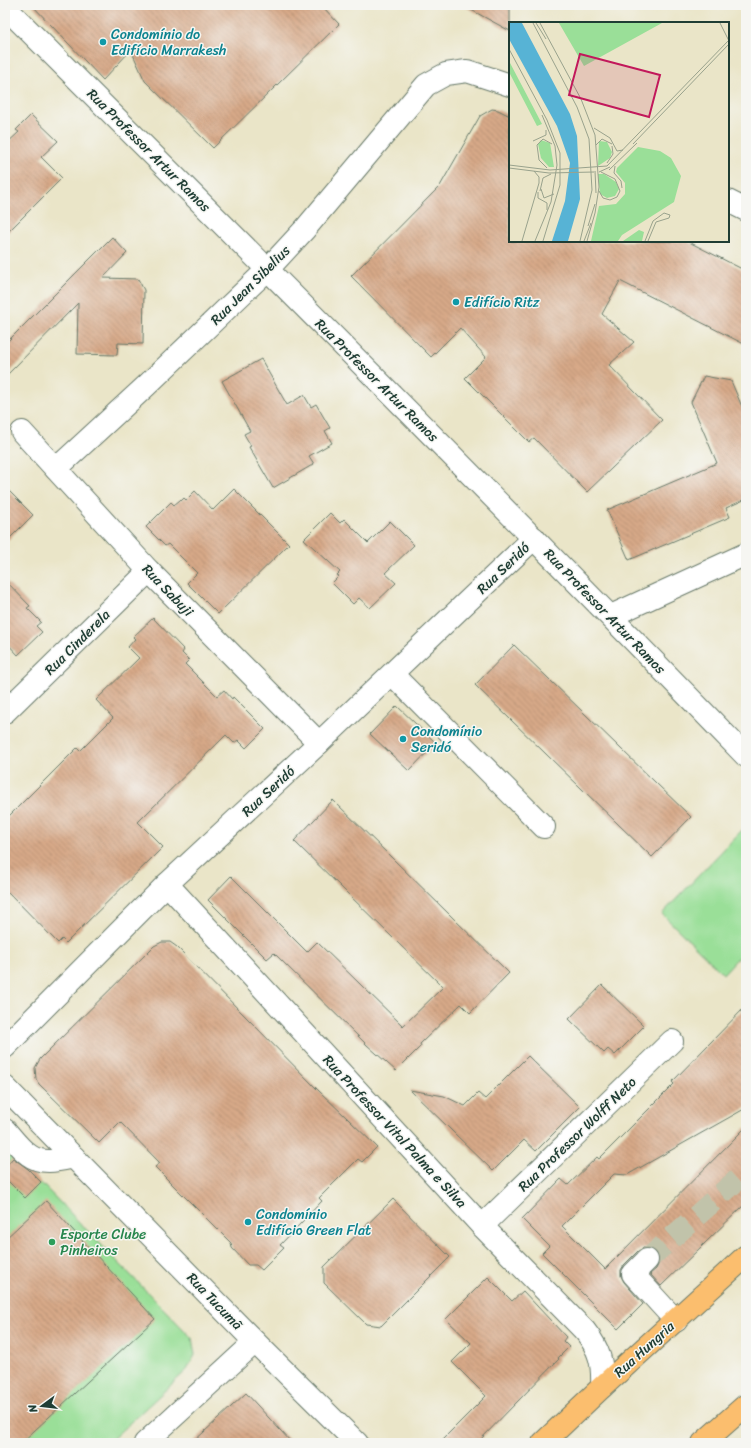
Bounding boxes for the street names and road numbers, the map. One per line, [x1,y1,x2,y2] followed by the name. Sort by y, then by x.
[81,82,217,219] street label: Rua Professor Artur Ramos
[204,239,297,332] street label: Rua Jean Sibelius
[309,312,445,449] street label: Rua Professor Artur Ramos
[471,536,537,600] street label: Rua Seridó
[538,543,672,681] street label: Rua Professor Artur Ramos
[136,558,200,624] street label: Rua Sabuji
[38,603,116,681] street label: Rua Cinderela
[236,759,302,823] street label: Rua Seridó
[316,1049,473,1214] street label: Rua Professor Vital Palma e Silva
[512,1071,643,1198] street label: Rua Professor Wolff Neto
[180,1267,250,1337] street label: Rua Tucumã
[608,1314,681,1384] street label: Rua Hungria

